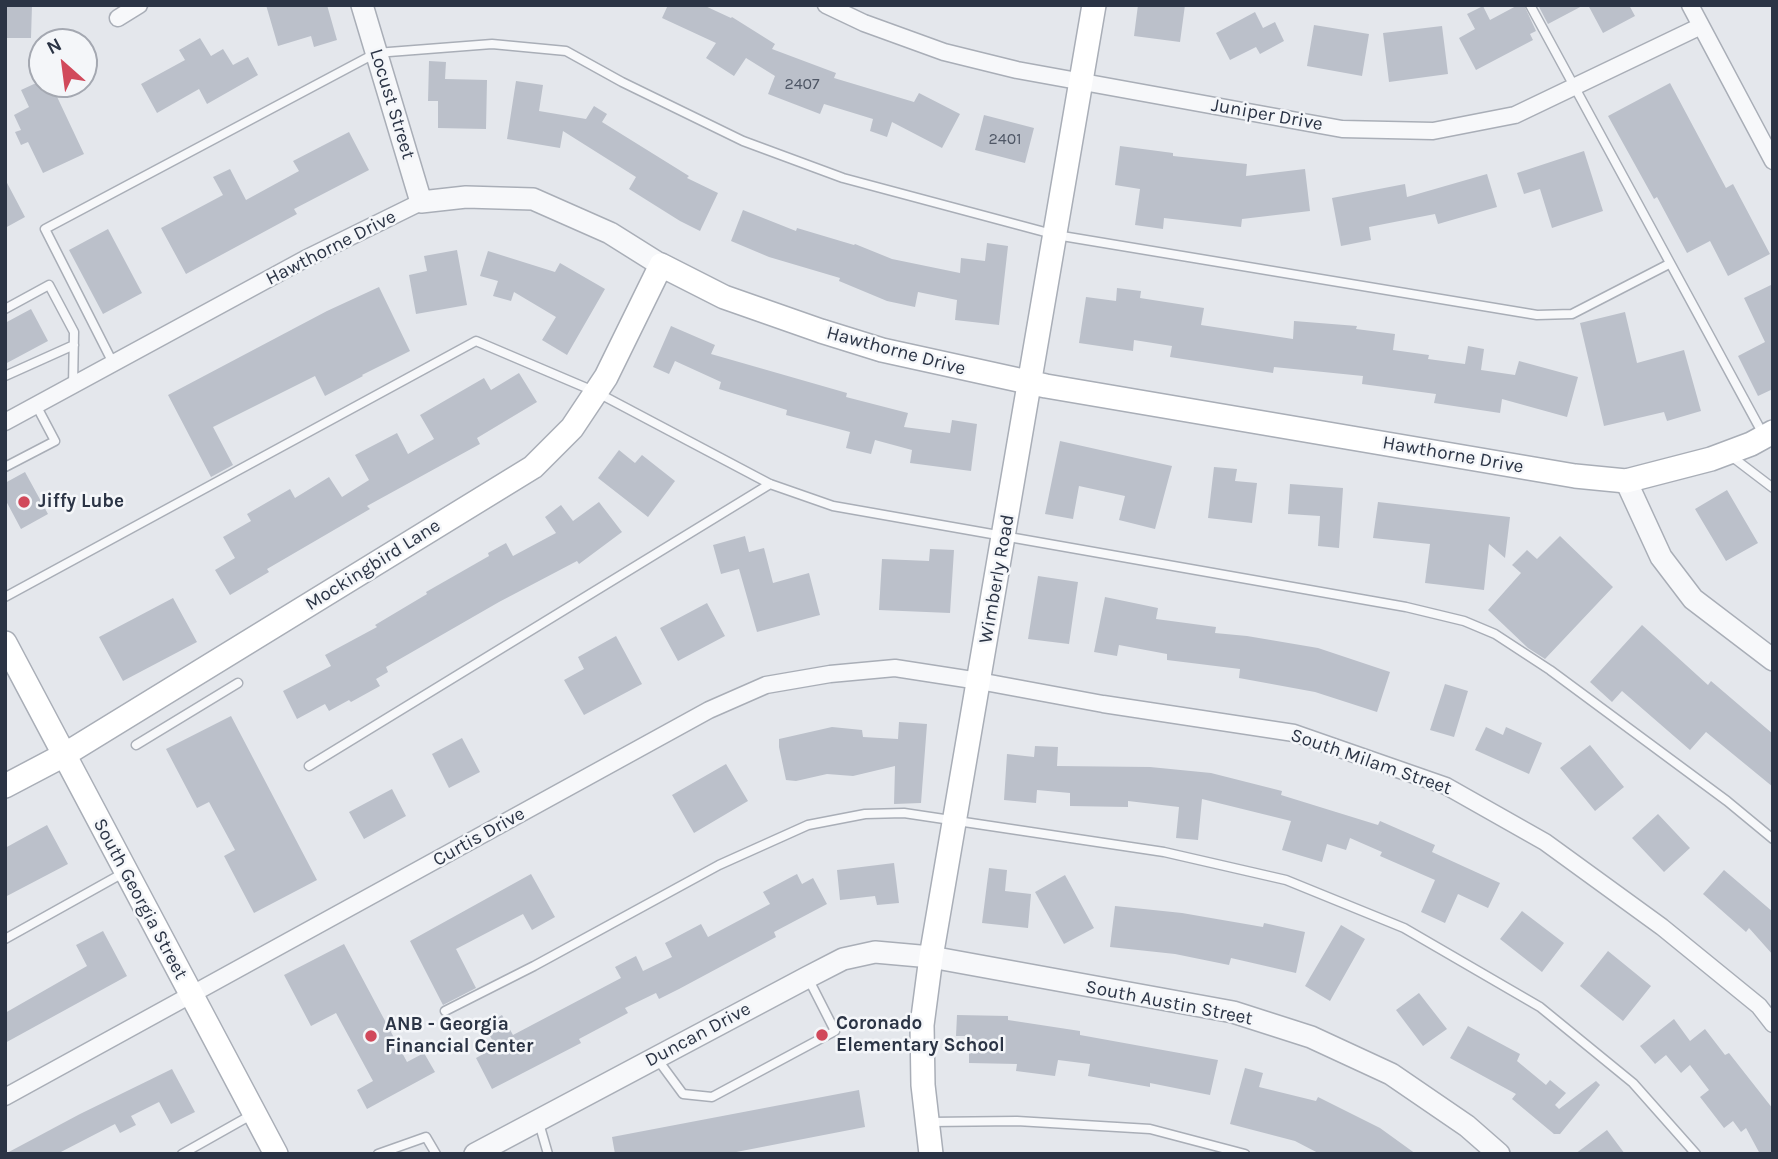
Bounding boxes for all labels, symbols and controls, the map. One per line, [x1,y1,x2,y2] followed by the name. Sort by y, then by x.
[28,28,98,98] north arrow
[43,33,65,59] text: N
[364,46,420,162] street label: Locust Street
[784,74,820,94] house number: 2407
[1209,94,1325,136] street label: Juniper Drive
[989,129,1021,149] house number: 2401
[262,205,400,291] street label: Hawthorne Drive
[824,321,968,381] street label: Hawthorne Drive
[1381,431,1525,479] street label: Hawthorne Drive
[38,491,124,513] place label: Jiffy Lube
[16,494,32,510] marker: Jiffy Lube
[974,513,1020,645] street label: Wimberly Road
[301,514,445,616] street label: Mockingbird Lane
[1288,724,1454,800] street label: South Milam Street
[429,802,529,872] street label: Curtis Drive
[88,815,192,983] street label: South Georgia Street
[1083,976,1255,1030] street label: South Austin Street
[641,998,755,1072] street label: Duncan Drive
[836,1013,1005,1057] place label: Coronado Elementary School
[385,1014,533,1058] place label: ANB - Georgia Financial Center
[814,1027,830,1043] marker: Coronado Elementary School
[363,1028,379,1044] marker: ANB - Georgia Financial Center

